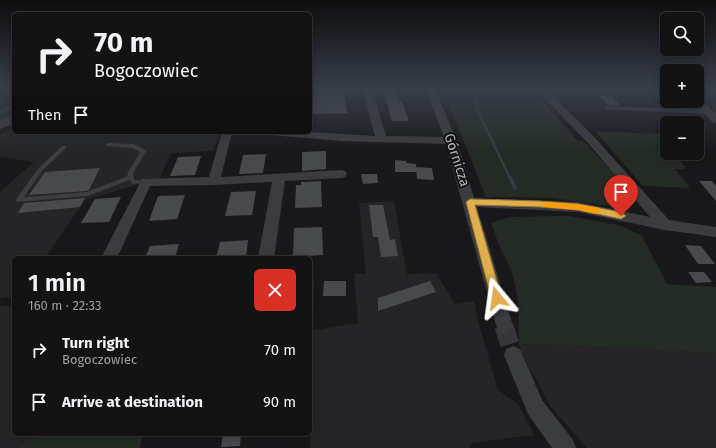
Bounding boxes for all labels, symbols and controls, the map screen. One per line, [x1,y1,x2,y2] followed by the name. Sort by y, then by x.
[660,12,704,160] map controls
[660,12,704,56] button: search
[94,26,153,59] text: 70 m
[28,28,80,80] icon: right
[94,60,198,82] text: Bogoczowiec
[660,64,704,108] button: +
[70,104,92,126] icon: arrive
[28,106,62,124] text: Then
[660,116,704,160] button: −
[440,131,474,189] street label: Górnicza
[604,175,638,216] pin
[610,181,632,203] icon: arrive
[28,269,86,297] text: 1 min
[254,269,296,311] button: close
[476,277,518,319] position arrow
[28,298,102,313] text: 160 m · 22:33
[62,334,129,352] text: Turn right
[28,339,50,361] icon: right
[264,341,296,359] text: 70 m
[62,352,137,367] text: Bogoczowiec
[28,391,50,413] icon: arrive
[62,393,203,411] text: Arrive at destination
[263,393,296,411] text: 90 m

